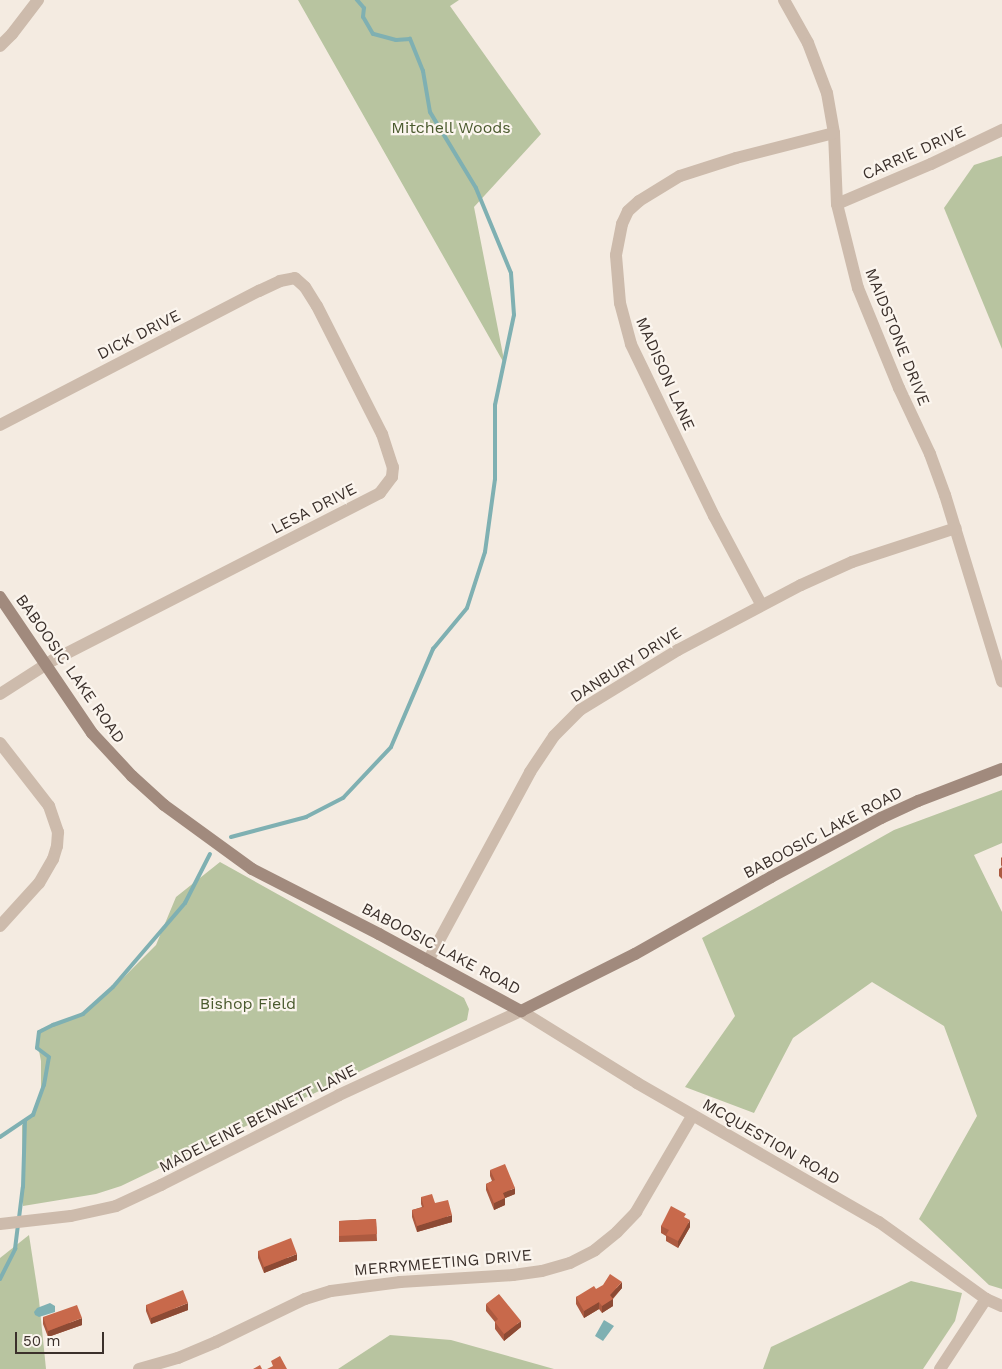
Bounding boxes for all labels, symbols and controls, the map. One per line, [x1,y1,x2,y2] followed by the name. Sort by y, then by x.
[391,118,511,138] park label: Mitchell Woods
[860,122,968,184] street label: CARRIE DRIVE
[861,266,933,408] street label: MAIDSTONE DRIVE
[94,306,184,364] street label: DICK DRIVE
[631,314,699,434] street label: MADISON LANE
[268,479,360,539] street label: LESA DRIVE
[11,591,129,747] street label: BABOOSIC LAKE ROAD
[567,623,685,707] street label: DANBURY DRIVE
[740,783,906,883] street label: BABOOSIC LAKE ROAD
[358,899,524,999] street label: BABOOSIC LAKE ROAD
[200,994,296,1014] park label: Bishop Field
[156,1061,360,1177] street label: MADELEINE BENNETT LANE
[699,1095,843,1189] street label: MCQUESTION ROAD
[353,1246,533,1280] street label: MERRYMEETING DRIVE
[18,1322,106,1354] scale bar
[23,1332,60,1350] text: 50 m

